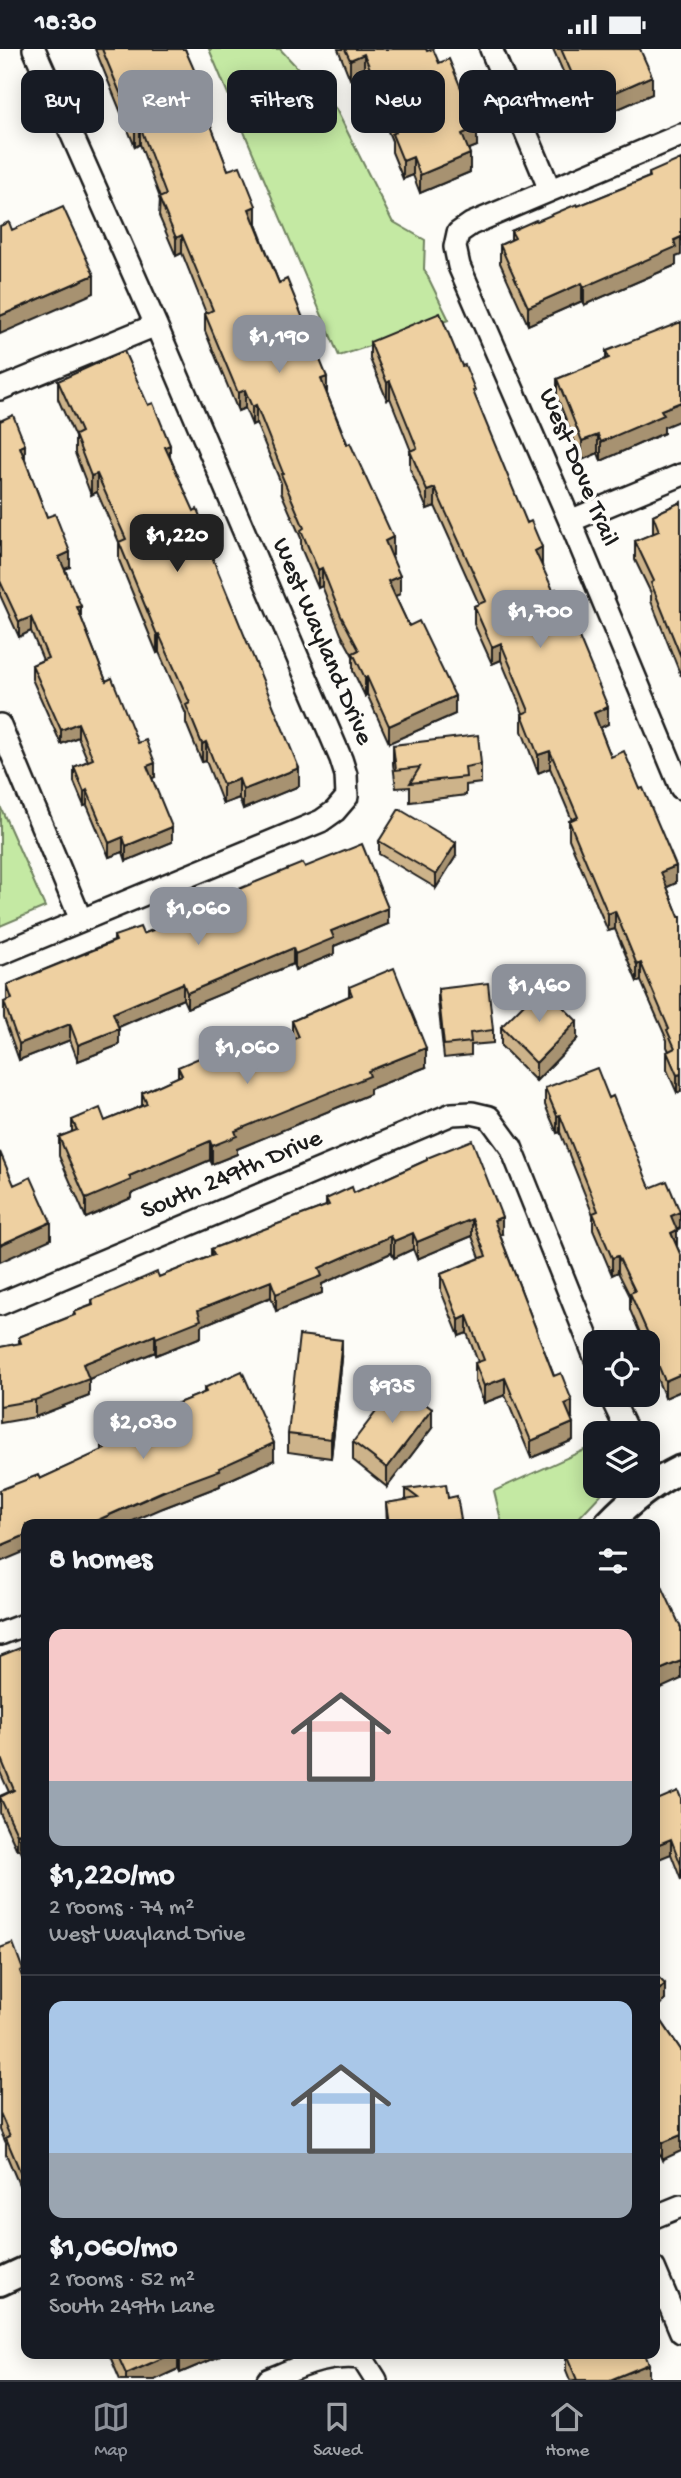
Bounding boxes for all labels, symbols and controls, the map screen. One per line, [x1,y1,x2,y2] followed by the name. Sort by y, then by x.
[35,9,96,40] text: 18:30
[21,70,104,133] chip: Buy
[118,70,213,133] chip: Rent
[227,70,337,133] chip: Filters
[351,70,445,133] chip: New
[459,70,616,133] chip: Apartment
[222,315,336,375] pin: $1,190
[249,324,309,351] text: $1,190
[530,384,624,552] street label: West Dove Trail
[120,515,234,574] pin: $1,220
[146,523,208,550] text: $1,220
[263,534,379,751] street label: West Wayland Drive
[483,591,597,650] pin: $1,700
[508,599,572,626] text: $1,700
[141,887,255,947] pin: $1,060
[166,896,230,923] text: $1,060
[482,965,596,1024] pin: $1,460
[508,973,570,1000] text: $1,460
[190,1027,304,1086] pin: $1,060
[215,1035,279,1062] text: $1,060
[137,1124,328,1228] street label: South 249th Drive
[583,1330,660,1498] map controls
[583,1330,660,1407] button: locate
[351,1365,433,1425] pin: $935
[369,1374,415,1401] text: $935
[86,1401,200,1461] pin: $2,030
[110,1410,176,1437] text: $2,030
[583,1421,660,1498] button: layers
[594,1542,632,1580] icon: filters
[49,1544,152,1579] text: 8 homes
[278,1674,404,1800] icon: home
[49,1860,175,1895] text: $1,220/mo
[49,1895,194,1922] text: 2 rooms · 74 m²
[49,1922,245,1949] text: West Wayland Drive
[278,2046,404,2172] icon: home
[49,2232,177,2267] text: $1,060/mo
[49,2267,195,2294] text: 2 rooms · 52 m²
[49,2294,214,2321] text: South 249th Lane
[92,2398,130,2463] tab: Map
[313,2398,362,2463] tab: Saved
[545,2398,589,2463] tab: Home

